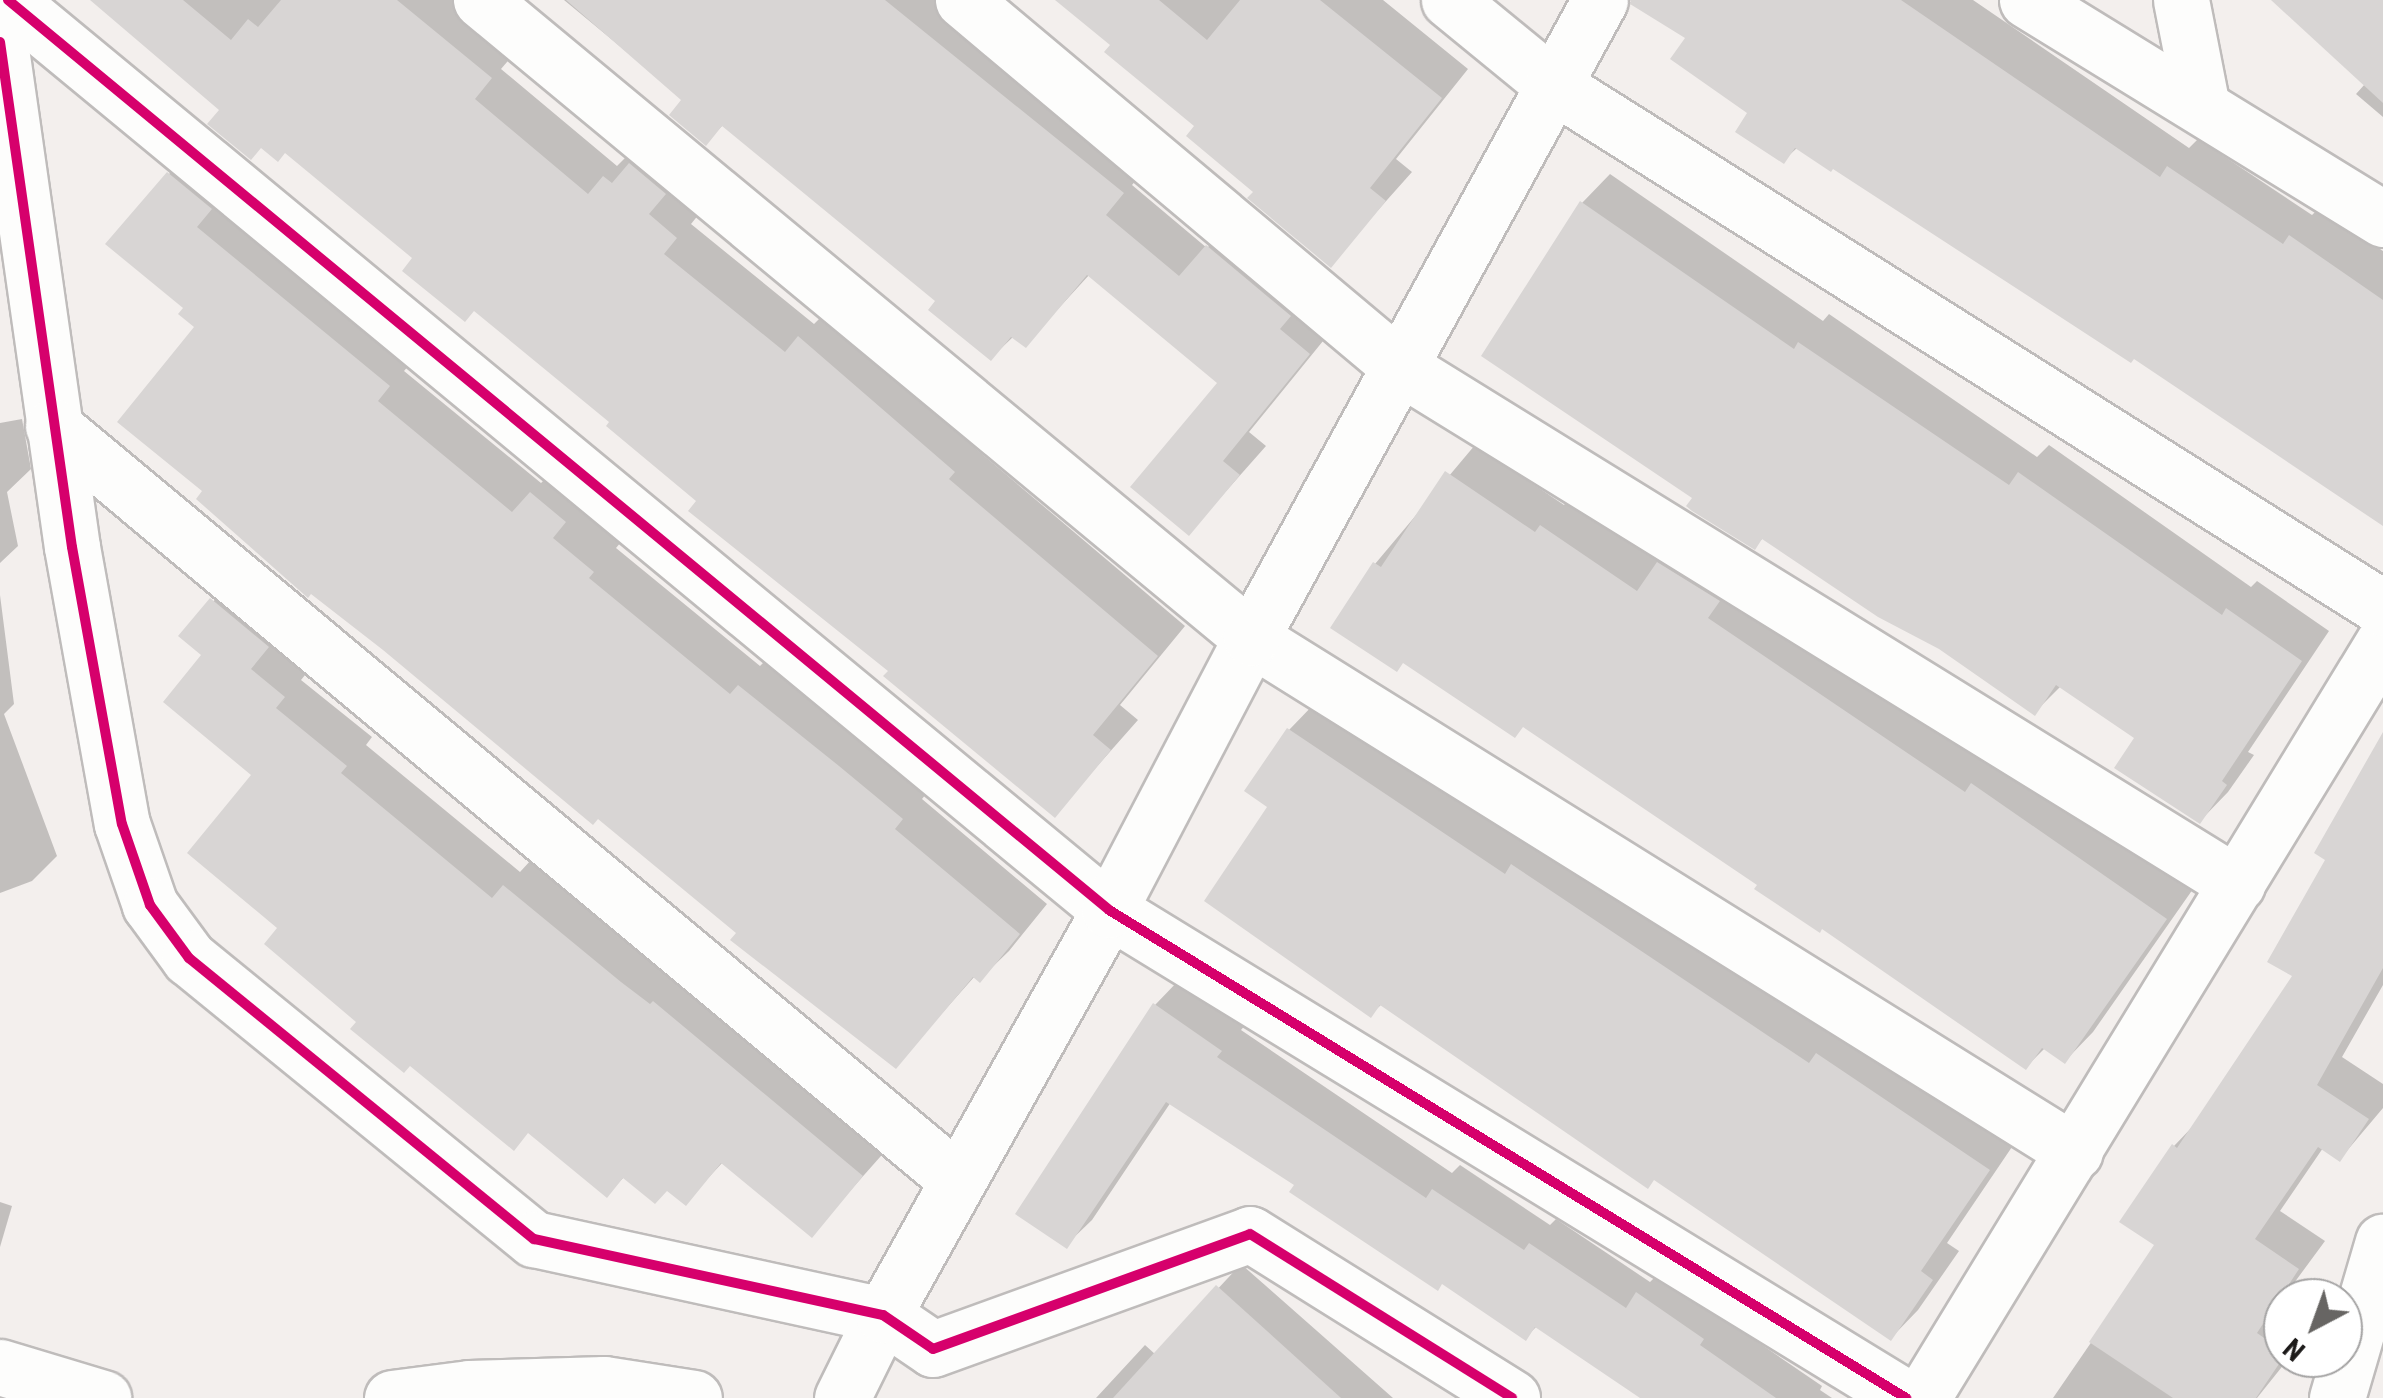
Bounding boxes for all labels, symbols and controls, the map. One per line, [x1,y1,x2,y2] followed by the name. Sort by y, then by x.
[2263,1278,2363,1378] north arrow
[2277,1331,2312,1368] text: N

